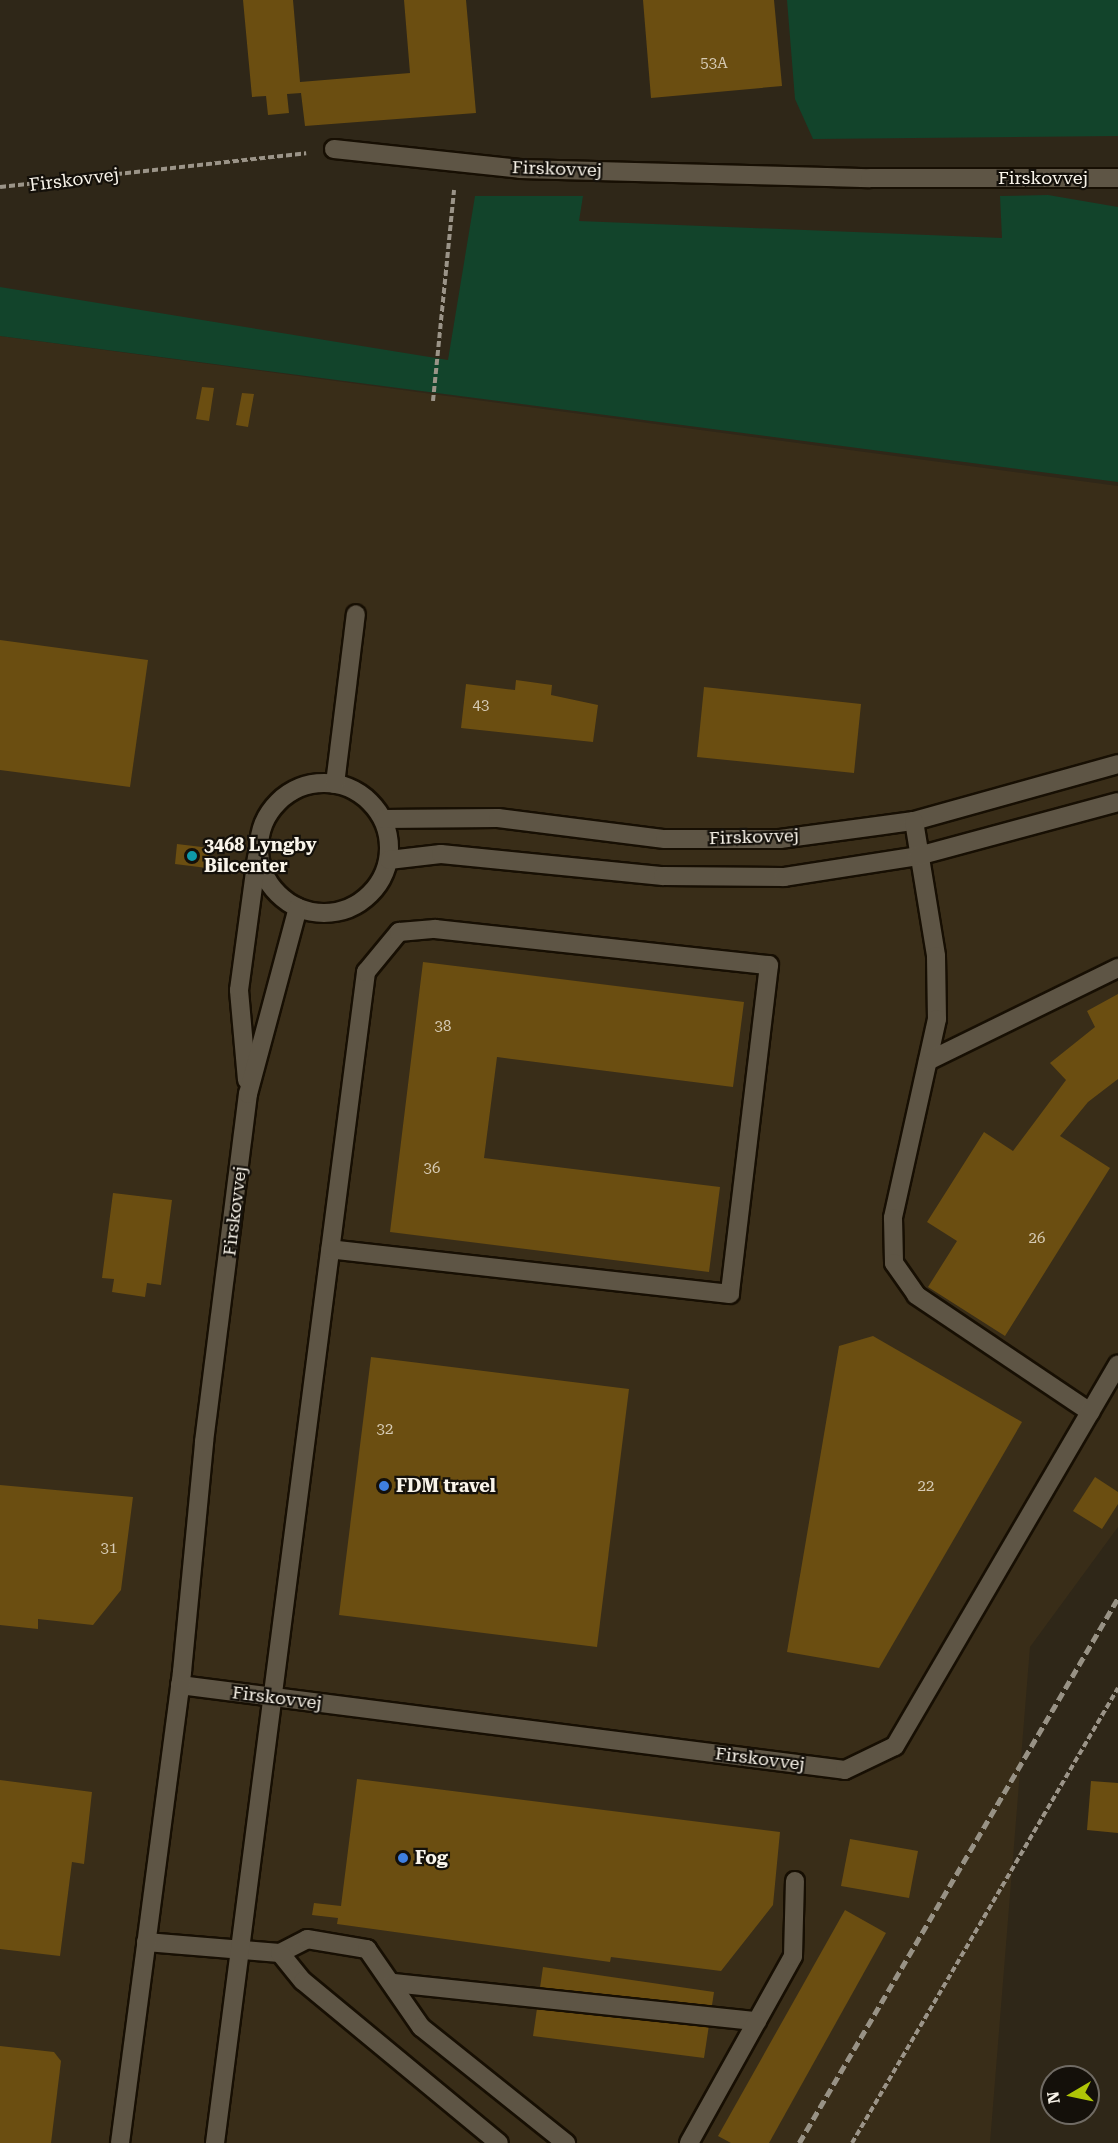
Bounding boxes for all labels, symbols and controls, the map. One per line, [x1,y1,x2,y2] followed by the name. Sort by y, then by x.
[700,55,728,73] house number: 53A
[512,157,602,181] street label: Firskovvej
[28,164,120,196] street label: Firskovvej
[998,167,1088,189] street label: Firskovvej
[473,697,489,715] house number: 43
[709,825,799,849] street label: Firskovvej
[204,835,317,878] place label: 3468 Lyngby Bilcenter
[185,849,199,863] marker: 3468 Lyngby Bilcenter
[435,1018,451,1036] house number: 38
[424,1160,440,1178] house number: 36
[219,1165,251,1257] street label: Firskovvej
[1029,1230,1045,1248] house number: 26
[377,1421,393,1439] house number: 32
[396,1475,496,1497] place label: FDM travel
[918,1478,934,1496] house number: 22
[377,1479,391,1493] marker: FDM travel
[101,1540,117,1558] house number: 31
[231,1682,323,1714] street label: Firskovvej
[714,1743,806,1775] street label: Firskovvej
[415,1847,448,1869] place label: Fog
[396,1851,410,1865] marker: Fog
[1040,2065,1100,2125] north arrow
[1043,2090,1064,2105] text: N

